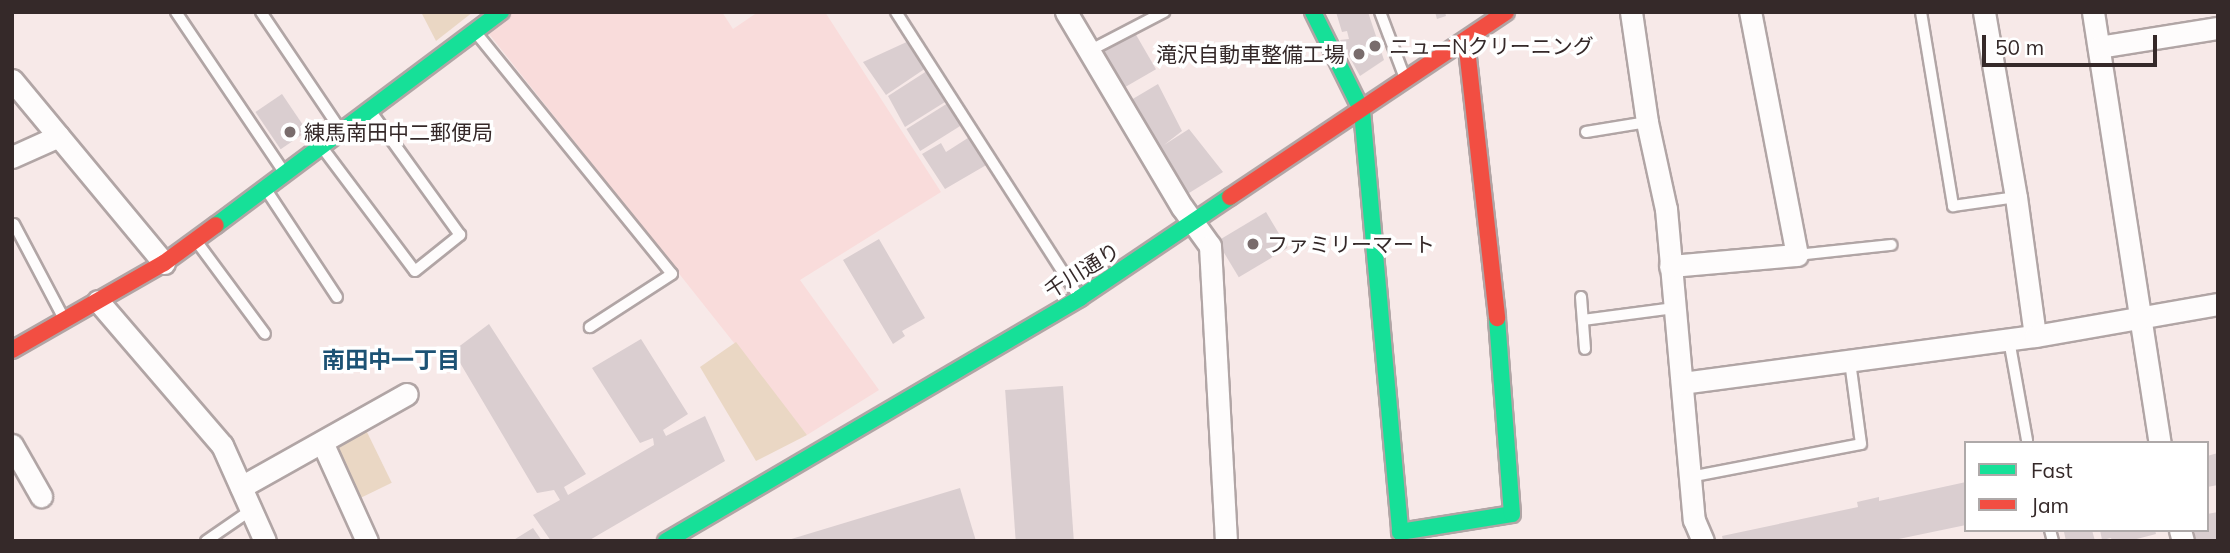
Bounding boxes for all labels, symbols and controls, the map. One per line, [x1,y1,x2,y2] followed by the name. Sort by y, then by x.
[1985,21,2160,65] scale bar
[1389,33,1594,59] place label: ニューNクリーニング
[1995,34,2044,60] text: 50 m
[1367,38,1383,54] marker: ニューNクリーニング
[1156,41,1345,67] place label: 滝沢自動車整備工場
[1351,46,1367,62] marker: 滝沢自動車整備工場
[304,119,493,145] place label: 練馬南田中二郵便局
[282,124,298,140] marker: 練馬南田中二郵便局
[1267,231,1435,257] place label: ファミリーマート
[1245,236,1261,252] marker: ファミリーマート
[1040,237,1124,303] street label: 千川通り
[322,346,460,374] district label: 南田中一丁目
[1964,441,2209,532] legend
[2031,457,2073,483] text: Fast
[2031,492,2069,518] text: Jam

